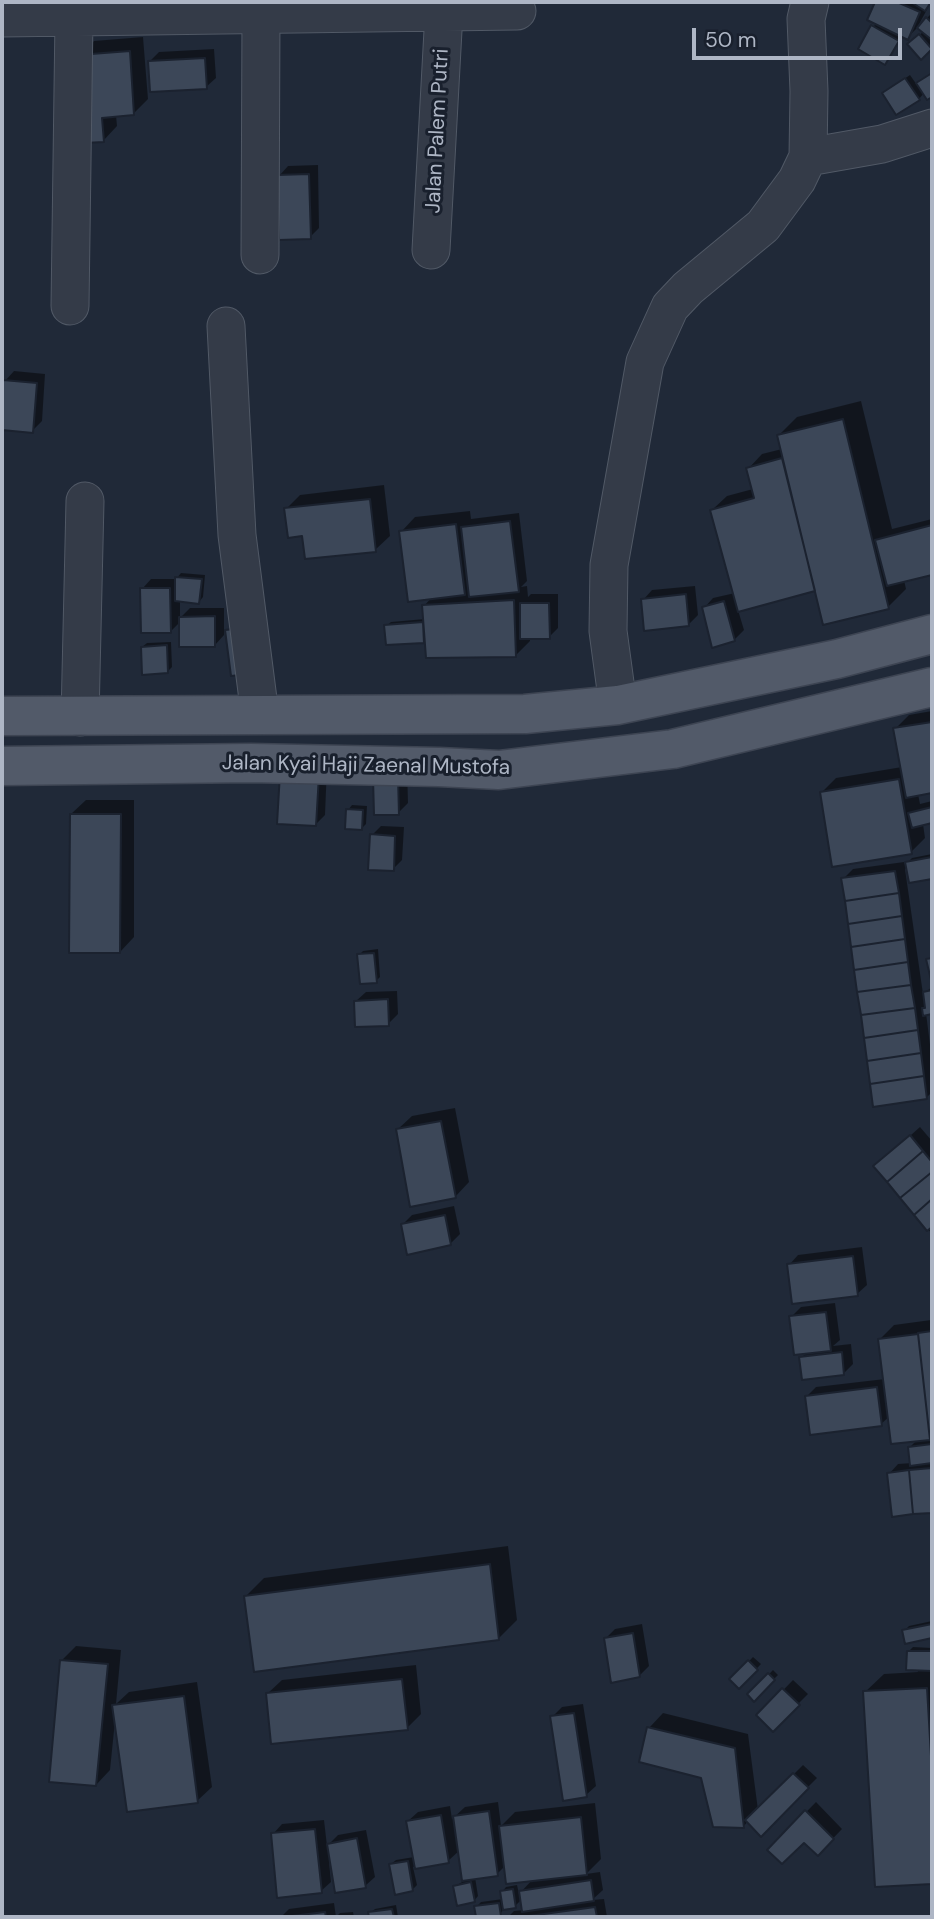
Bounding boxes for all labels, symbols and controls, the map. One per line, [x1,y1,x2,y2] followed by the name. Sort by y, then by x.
[696,14,906,58] scale bar
[705,26,756,54] text: 50 m
[421,48,455,214] street label: Jalan Palem Putri
[222,751,510,781] street label: Jalan Kyai Haji Zaenal Mustofa

